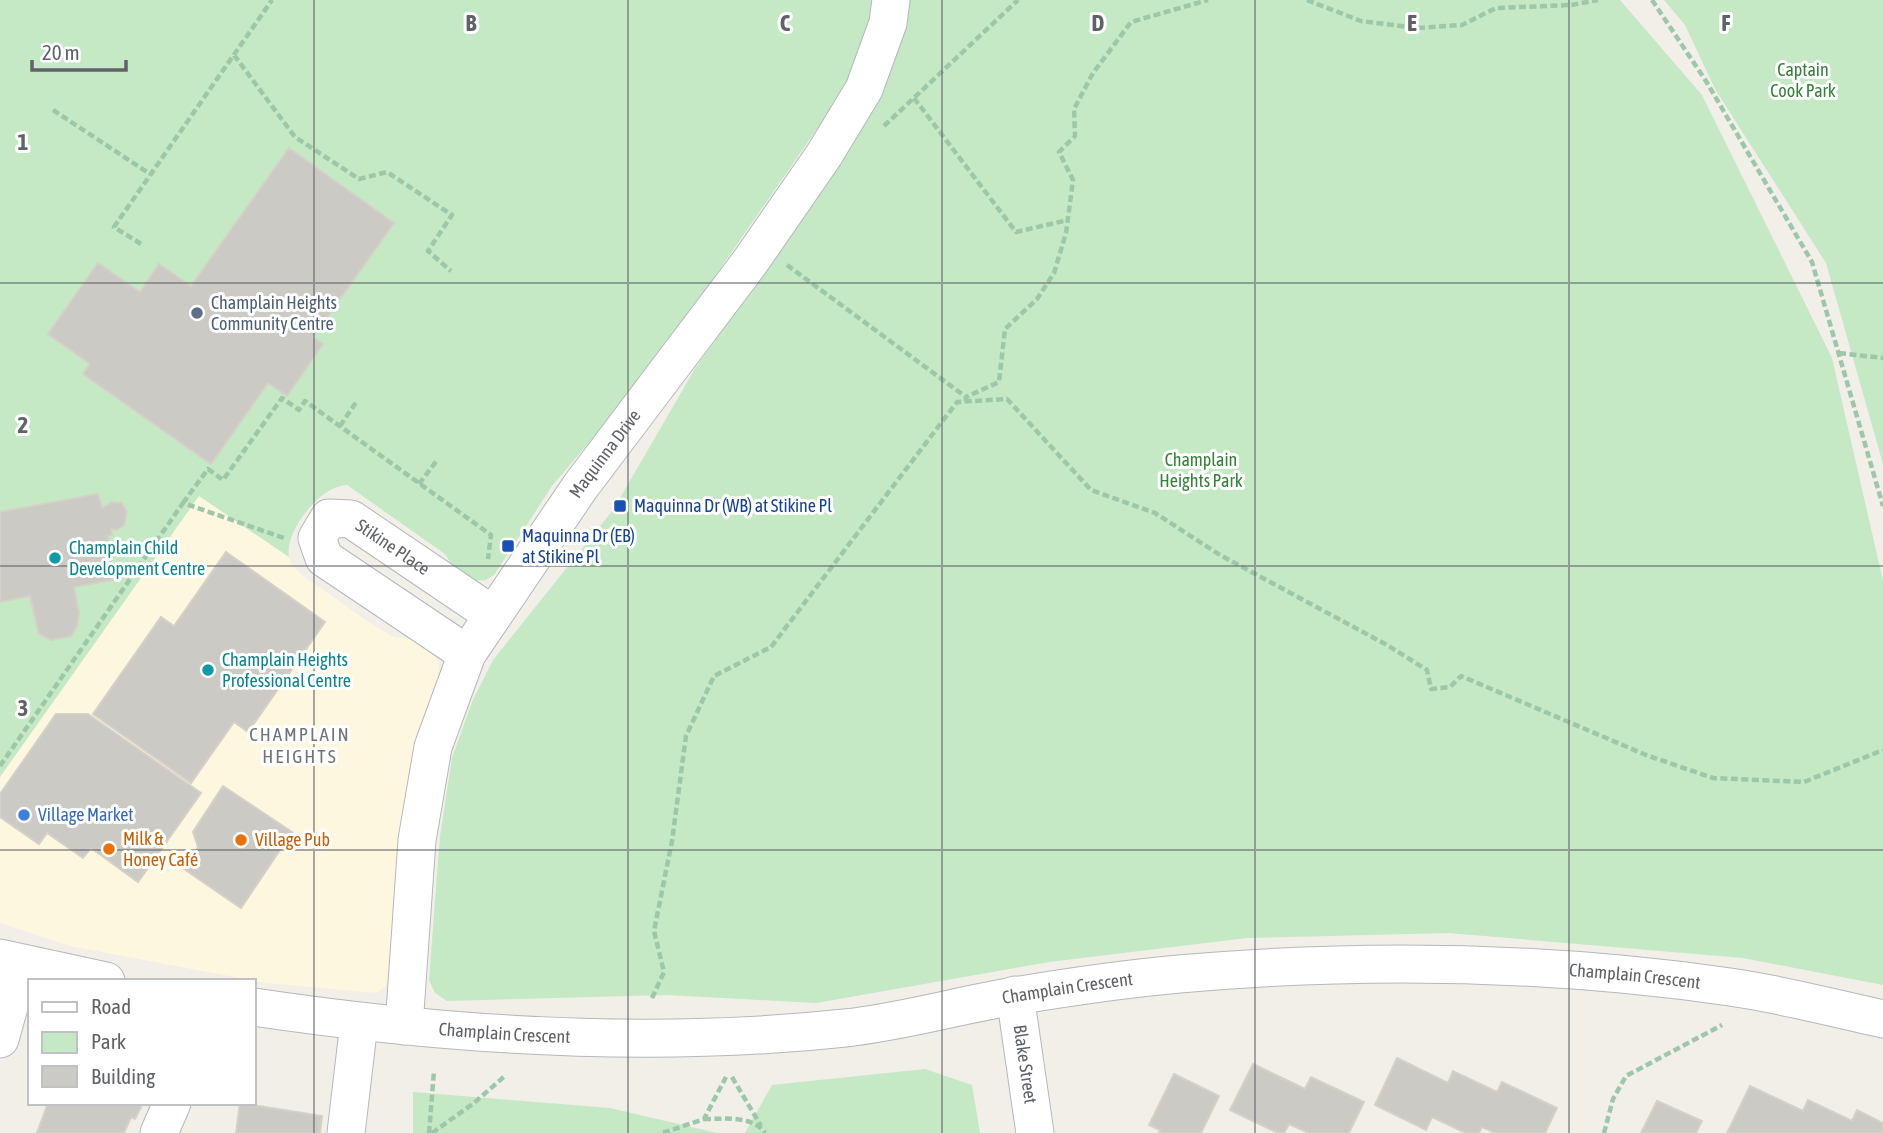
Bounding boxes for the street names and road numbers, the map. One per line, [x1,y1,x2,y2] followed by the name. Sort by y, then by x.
[565,405,645,502] street label: Maquinna Drive
[352,514,434,579] street label: Stikine Place
[1568,959,1702,993] street label: Champlain Crescent
[1000,968,1134,1008] street label: Champlain Crescent
[438,1018,571,1047] street label: Champlain Crescent
[1009,1023,1042,1105] street label: Blake Street

